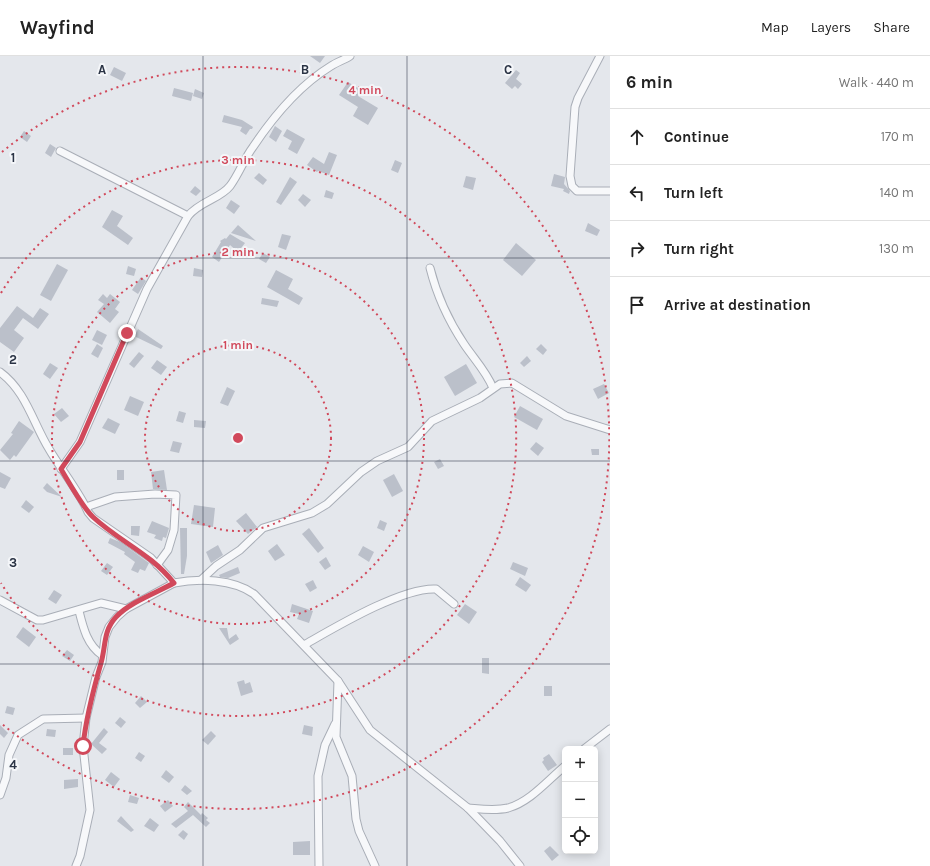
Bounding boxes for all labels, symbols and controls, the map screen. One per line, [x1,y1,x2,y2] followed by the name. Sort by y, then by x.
[20,17,95,39] text: Wayfind
[761,19,789,36] text: Map
[811,19,851,36] text: Layers
[873,19,910,36] text: Share
[98,62,106,77] text: A
[301,62,309,77] text: B
[504,62,512,77] text: C
[626,72,673,92] text: 6 min
[839,75,914,90] text: Walk · 440 m
[349,83,381,97] text: 4 min
[626,126,648,148] icon: ahead
[664,128,729,146] text: Continue
[881,129,914,144] text: 170 m
[11,150,15,165] text: 1
[221,153,255,167] text: 3 min
[626,182,648,204] icon: left
[664,184,723,202] text: Turn left
[879,185,914,200] text: 140 m
[626,238,648,260] icon: right
[664,240,734,258] text: Turn right
[879,241,914,256] text: 130 m
[221,245,255,259] text: 2 min
[626,294,648,316] icon: arrive
[664,296,811,314] text: Arrive at destination
[118,324,136,342] route end
[223,338,253,352] text: 1 min
[9,352,17,367] text: 2
[231,431,245,445] centre of rings
[9,555,17,570] text: 3
[74,737,92,755] route start
[562,746,598,854] map controls
[562,746,598,782] button: +
[9,757,17,772] text: 4
[562,782,598,818] button: −
[562,818,598,854] button: locate

